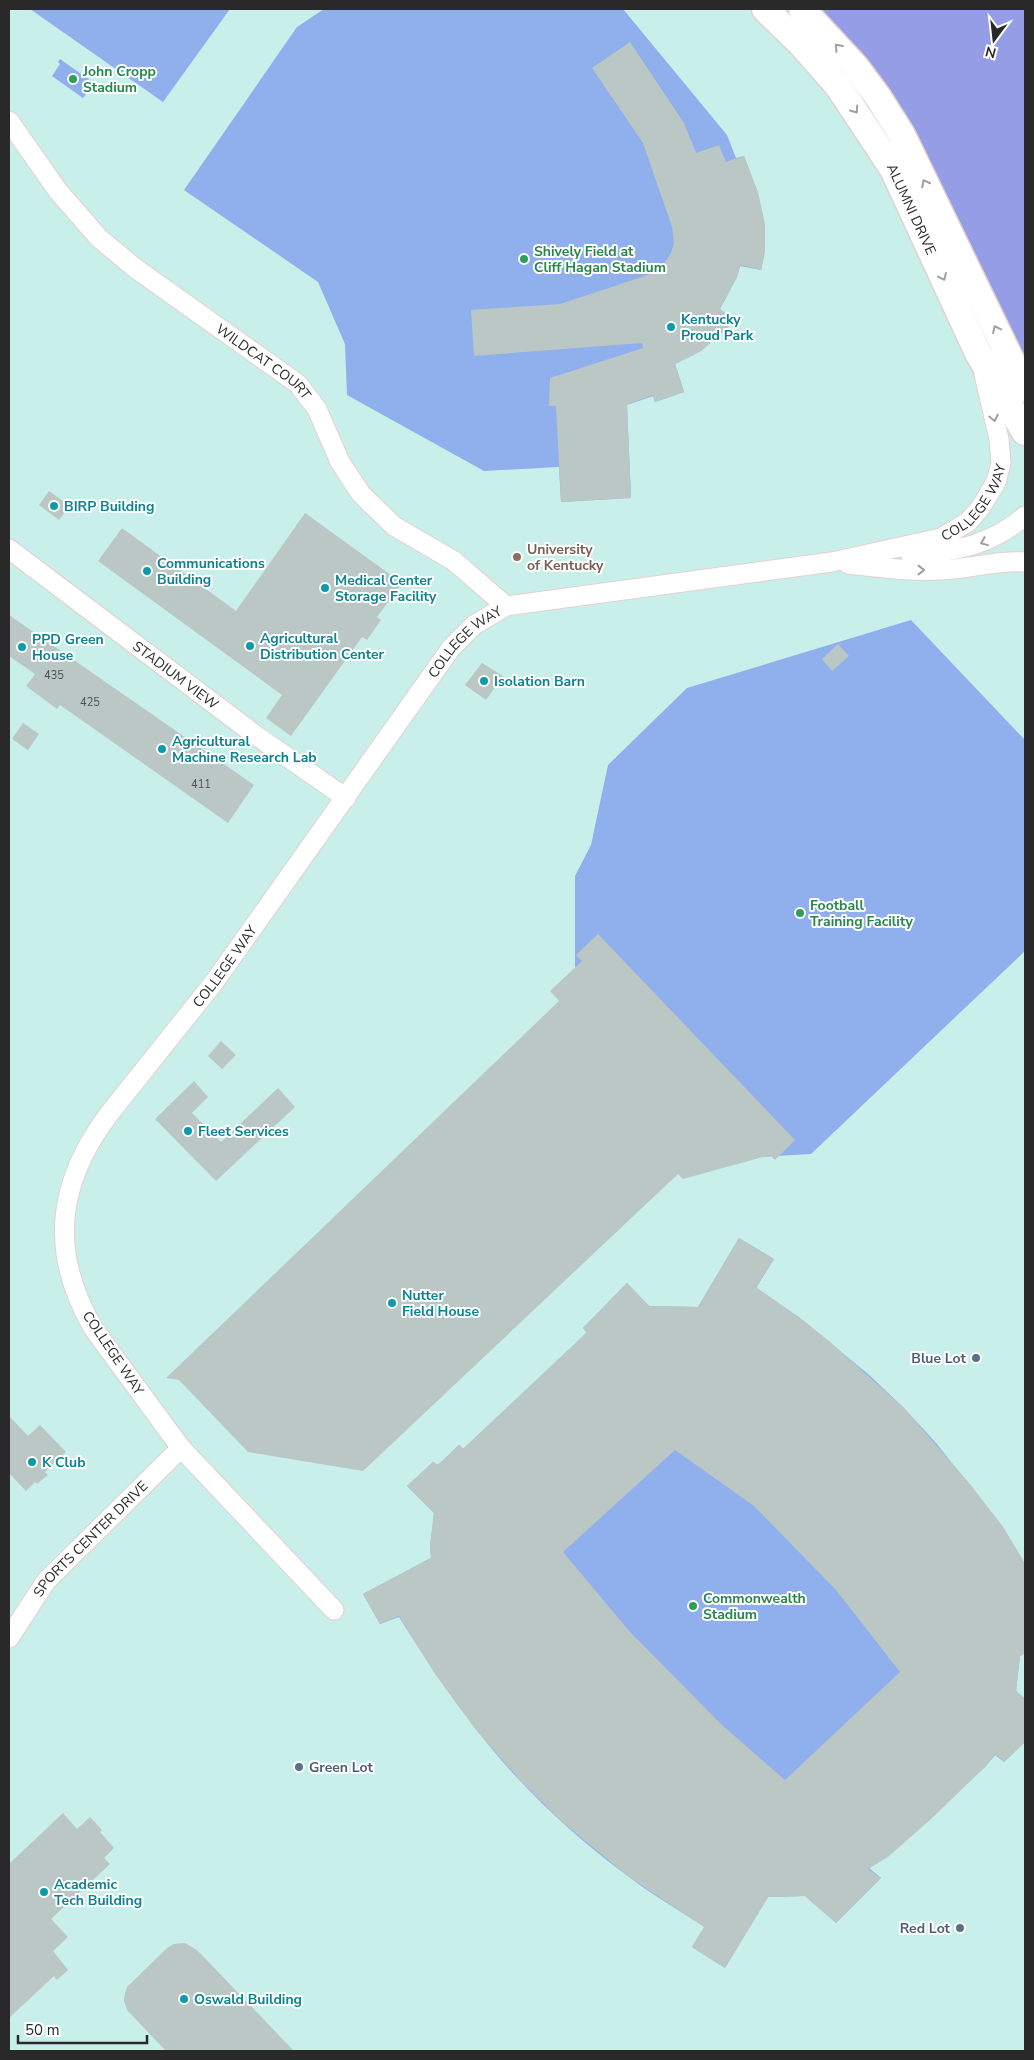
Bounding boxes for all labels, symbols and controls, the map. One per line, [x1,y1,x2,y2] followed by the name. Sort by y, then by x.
[969,15,1019,65] north arrow
[983,42,998,63] text: N
[835,43,844,52] one-way arrow
[82,62,156,97] place label: John Cropp Stadium
[67,73,79,85] marker: John Cropp Stadium
[849,105,858,114] one-way arrow
[882,161,941,258] street label: ALUMNI DRIVE
[921,179,931,188] one-way arrow
[534,242,666,277] place label: Shively Field at Cliff Hagan Stadium
[518,253,530,265] marker: Shively Field at Cliff Hagan Stadium
[937,272,948,281] one-way arrow
[681,310,754,345] place label: Kentucky Proud Park
[212,319,316,404] street label: WILDCAT COURT
[665,321,677,333] marker: Kentucky Proud Park
[992,326,1002,335] one-way arrow
[988,413,999,422] one-way arrow
[937,461,1010,545] street label: COLLEGE WAY
[64,497,154,516] place label: BIRP Building
[48,500,60,512] marker: BIRP Building
[980,535,989,546] one-way arrow
[527,540,604,575] place label: University of Kentucky
[511,551,523,563] marker: University of Kentucky
[157,554,265,589] place label: Communications Building
[141,565,153,577] marker: Communications Building
[917,565,925,575] one-way arrow
[335,571,437,606] place label: Medical Center Storage Facility
[319,582,331,594] marker: Medical Center Storage Facility
[423,601,506,681] street label: COLLEGE WAY
[260,629,385,664] place label: Agricultural Distribution Center
[32,630,104,665] place label: PPD Green House
[129,636,223,714] street label: STADIUM VIEW
[244,640,256,652] marker: Agricultural Distribution Center
[16,641,28,653] marker: PPD Green House
[44,668,64,683] house number: 435
[494,672,585,691] place label: Isolation Barn
[478,675,490,687] marker: Isolation Barn
[80,695,100,710] house number: 425
[172,732,317,767] place label: Agricultural Machine Research Lab
[156,743,168,755] marker: Agricultural Machine Research Lab
[191,777,211,792] house number: 411
[810,896,913,931] place label: Football Training Facility
[794,907,806,919] marker: Football Training Facility
[188,921,261,1011] street label: COLLEGE WAY
[198,1122,289,1141] place label: Fleet Services
[182,1125,194,1137] marker: Fleet Services
[402,1286,479,1321] place label: Nutter Field House
[386,1297,398,1309] marker: Nutter Field House
[78,1307,148,1399] street label: COLLEGE WAY
[911,1349,967,1368] place label: Blue Lot
[970,1352,982,1364] marker: Blue Lot
[42,1453,86,1472] place label: K Club
[26,1456,38,1468] marker: K Club
[29,1477,152,1601] street label: SPORTS CENTER DRIVE
[703,1589,806,1624] place label: Commonwealth Stadium
[687,1600,699,1612] marker: Commonwealth Stadium
[309,1758,374,1777] place label: Green Lot
[293,1761,305,1773] marker: Green Lot
[54,1875,142,1910] place label: Academic Tech Building
[38,1886,50,1898] marker: Academic Tech Building
[900,1919,951,1938] place label: Red Lot
[954,1922,966,1934] marker: Red Lot
[194,1990,302,2009] place label: Oswald Building
[178,1993,190,2005] marker: Oswald Building
[18,2012,146,2044] scale bar
[25,2020,60,2040] text: 50 m

